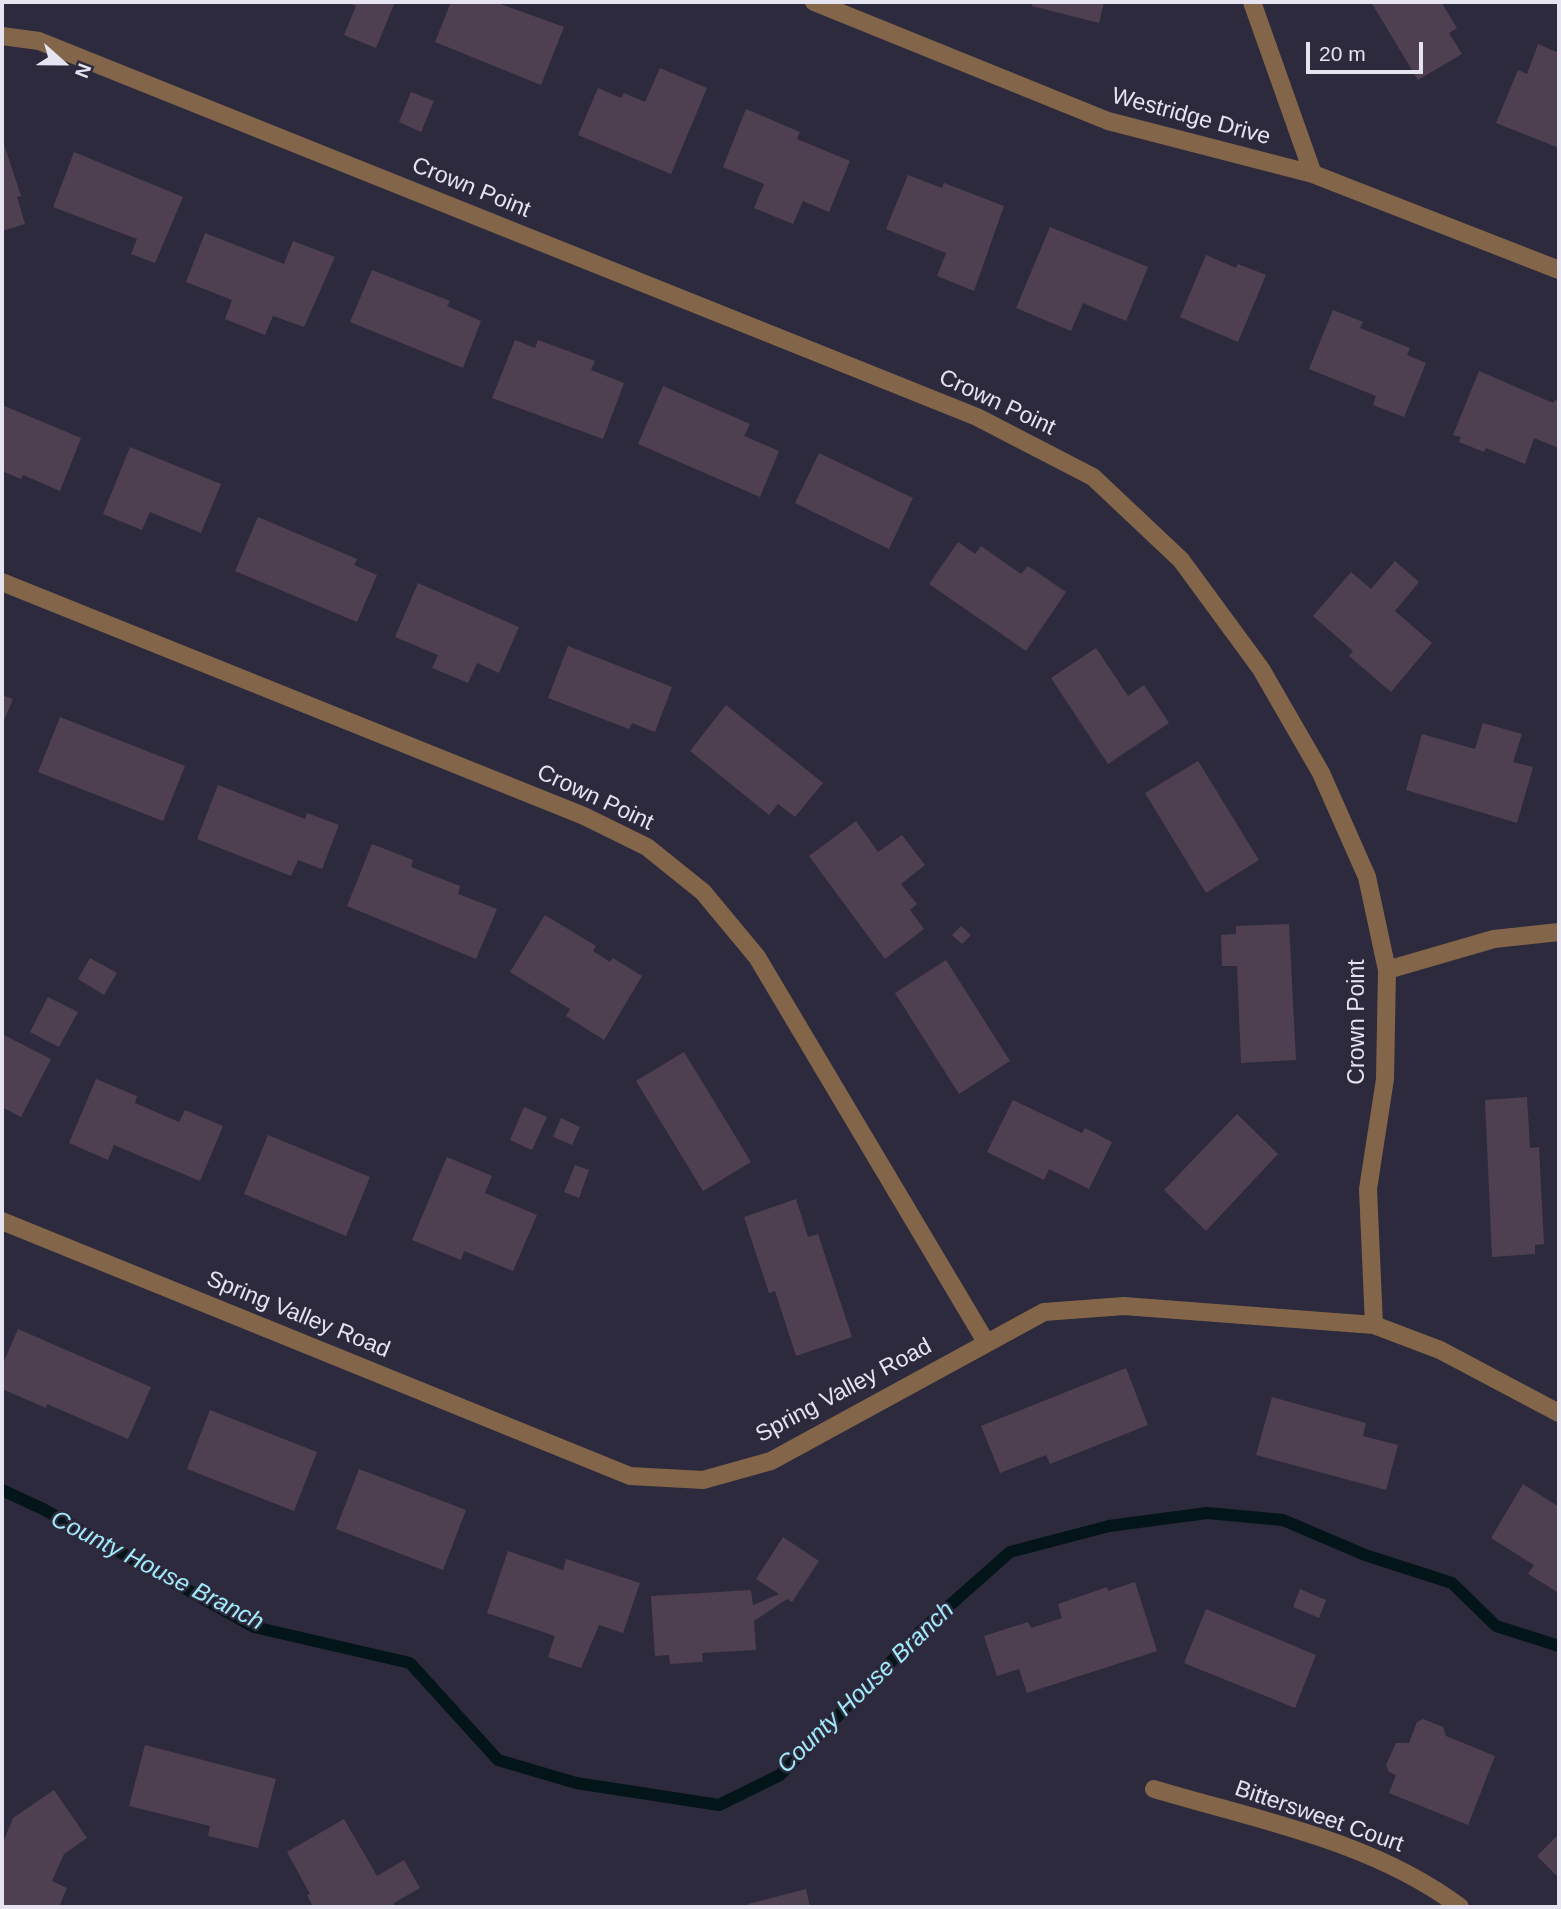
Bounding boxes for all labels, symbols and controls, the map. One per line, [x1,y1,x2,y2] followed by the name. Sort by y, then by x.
[28,28,98,98] north arrow
[1309,28,1426,72] scale bar
[1319,42,1366,65] text: 20 m
[71,61,95,81] text: N
[1109,83,1273,151] street label: Westridge Drive
[408,152,534,224] street label: Crown Point
[934,364,1060,442] street label: Crown Point
[532,759,658,837] street label: Crown Point
[1344,959,1372,1085] street label: Crown Point
[202,1266,394,1364] street label: Spring Valley Road
[751,1333,937,1449] street label: Spring Valley Road
[46,1505,268,1637] water label: County House Branch
[772,1596,960,1780] water label: County House Branch
[1231,1775,1407,1859] street label: Bittersweet Court

